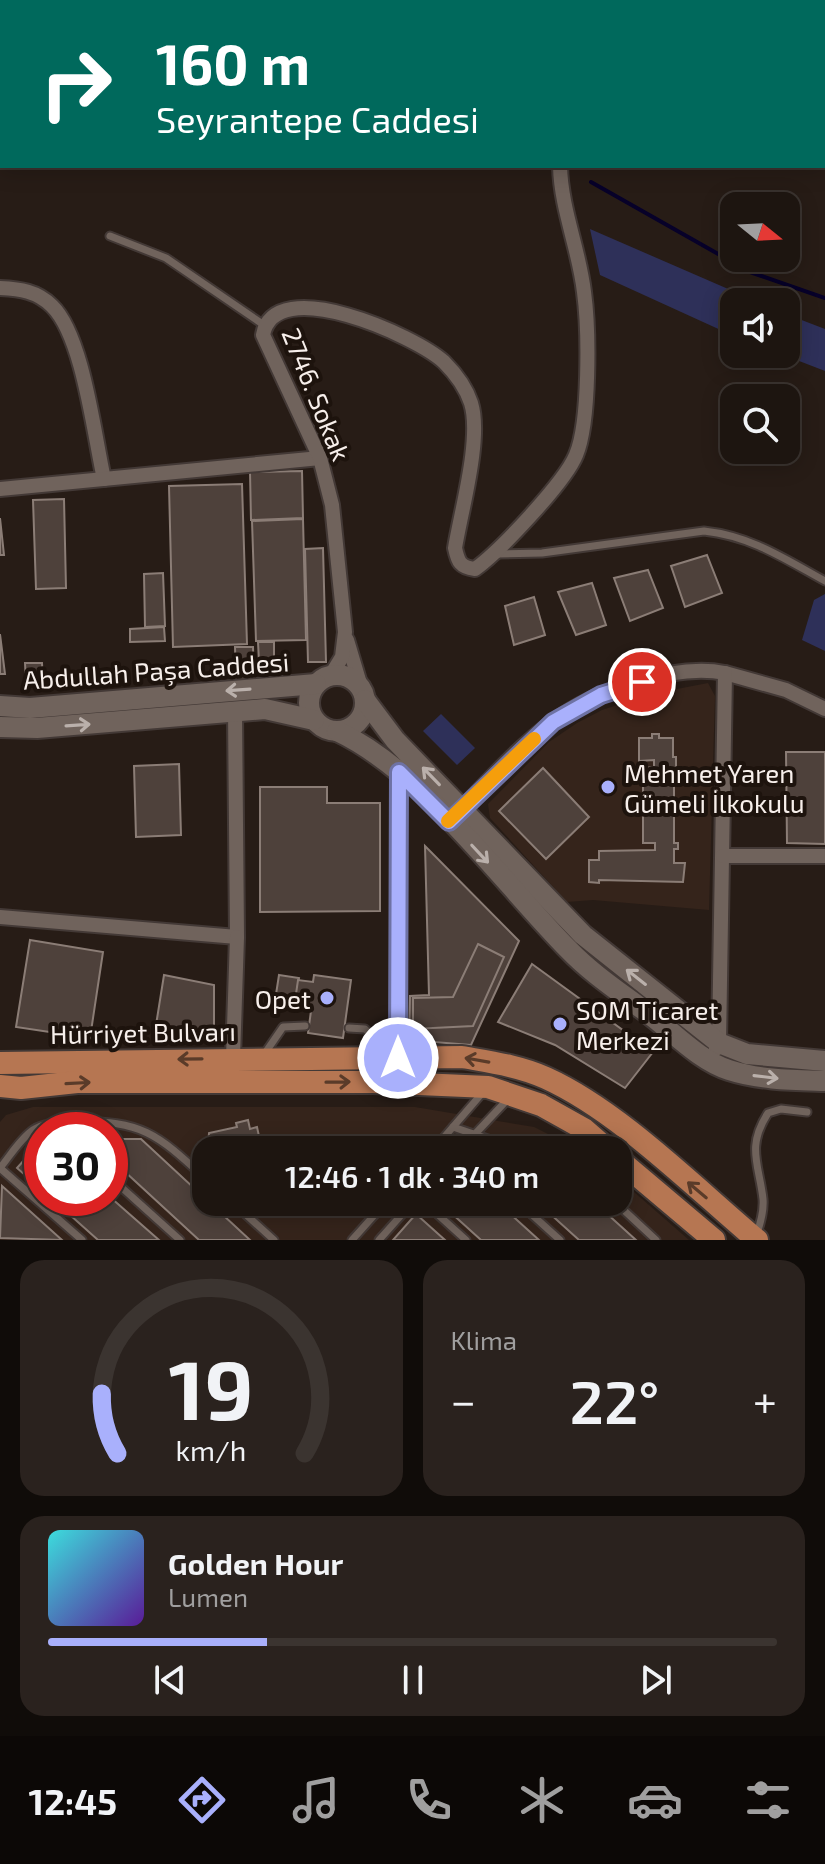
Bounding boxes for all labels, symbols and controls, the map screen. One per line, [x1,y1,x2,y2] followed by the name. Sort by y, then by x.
[156,29,310,96] text: 160 m
[24,32,128,136] icon: right
[156,97,479,140] text: Seyrantepe Caddesi
[720,192,800,272] north arrow
[720,192,800,464] map controls
[720,288,800,368] button: sound
[276,323,358,465] street label: 2746. Sokak
[720,384,800,464] button: search
[22,645,290,697] street label: Abdullah Paşa Caddesi
[608,648,676,716] pin
[620,660,664,704] icon: arrive
[225,683,252,698] one-way arrow
[64,717,91,732] one-way arrow
[624,757,805,818] place label: Mehmet Yaren Gümeli İlkokulu
[422,767,441,786] one-way arrow
[599,778,617,796] marker: Mehmet Yaren Gümeli İlkokulu
[470,844,489,864] one-way arrow
[626,968,647,986] one-way arrow
[255,983,311,1014] place label: Opet
[318,989,336,1007] marker: Opet
[576,994,719,1055] place label: SOM Ticaret Merkezi
[50,1015,236,1049] street label: Hürriyet Bulvarı
[551,1015,569,1033] marker: SOM Ticaret Merkezi
[356,1016,440,1100] position arrow
[177,1051,204,1067] one-way arrow
[465,1051,490,1066] one-way arrow
[753,1070,778,1085] one-way arrow
[64,1075,91,1090] one-way arrow
[324,1075,351,1090] one-way arrow
[24,1112,128,1216] speed limit sign: 30
[285,1158,539,1194] text: 12:46 · 1 dk · 340 m
[688,1181,708,1199] one-way arrow
[451,1324,517,1355] text: Klima
[169,1337,254,1437] text: 19
[570,1364,659,1436] text: 22°
[451,1373,476,1426] text: −
[753,1373,777,1426] text: +
[176,1432,247,1467] text: km/h
[168,1545,343,1581] text: Golden Hour
[168,1581,248,1612] text: Lumen
[148,1658,192,1702] icon: previous
[391,1658,435,1702] icon: pause
[634,1658,678,1702] icon: next
[174,1772,230,1828] icon: directions
[288,1772,344,1828] icon: music
[401,1772,457,1828] icon: phone
[514,1772,570,1828] icon: climate
[627,1772,683,1828] icon: car
[740,1772,796,1828] icon: filters
[29,1779,117,1822] text: 12:45

